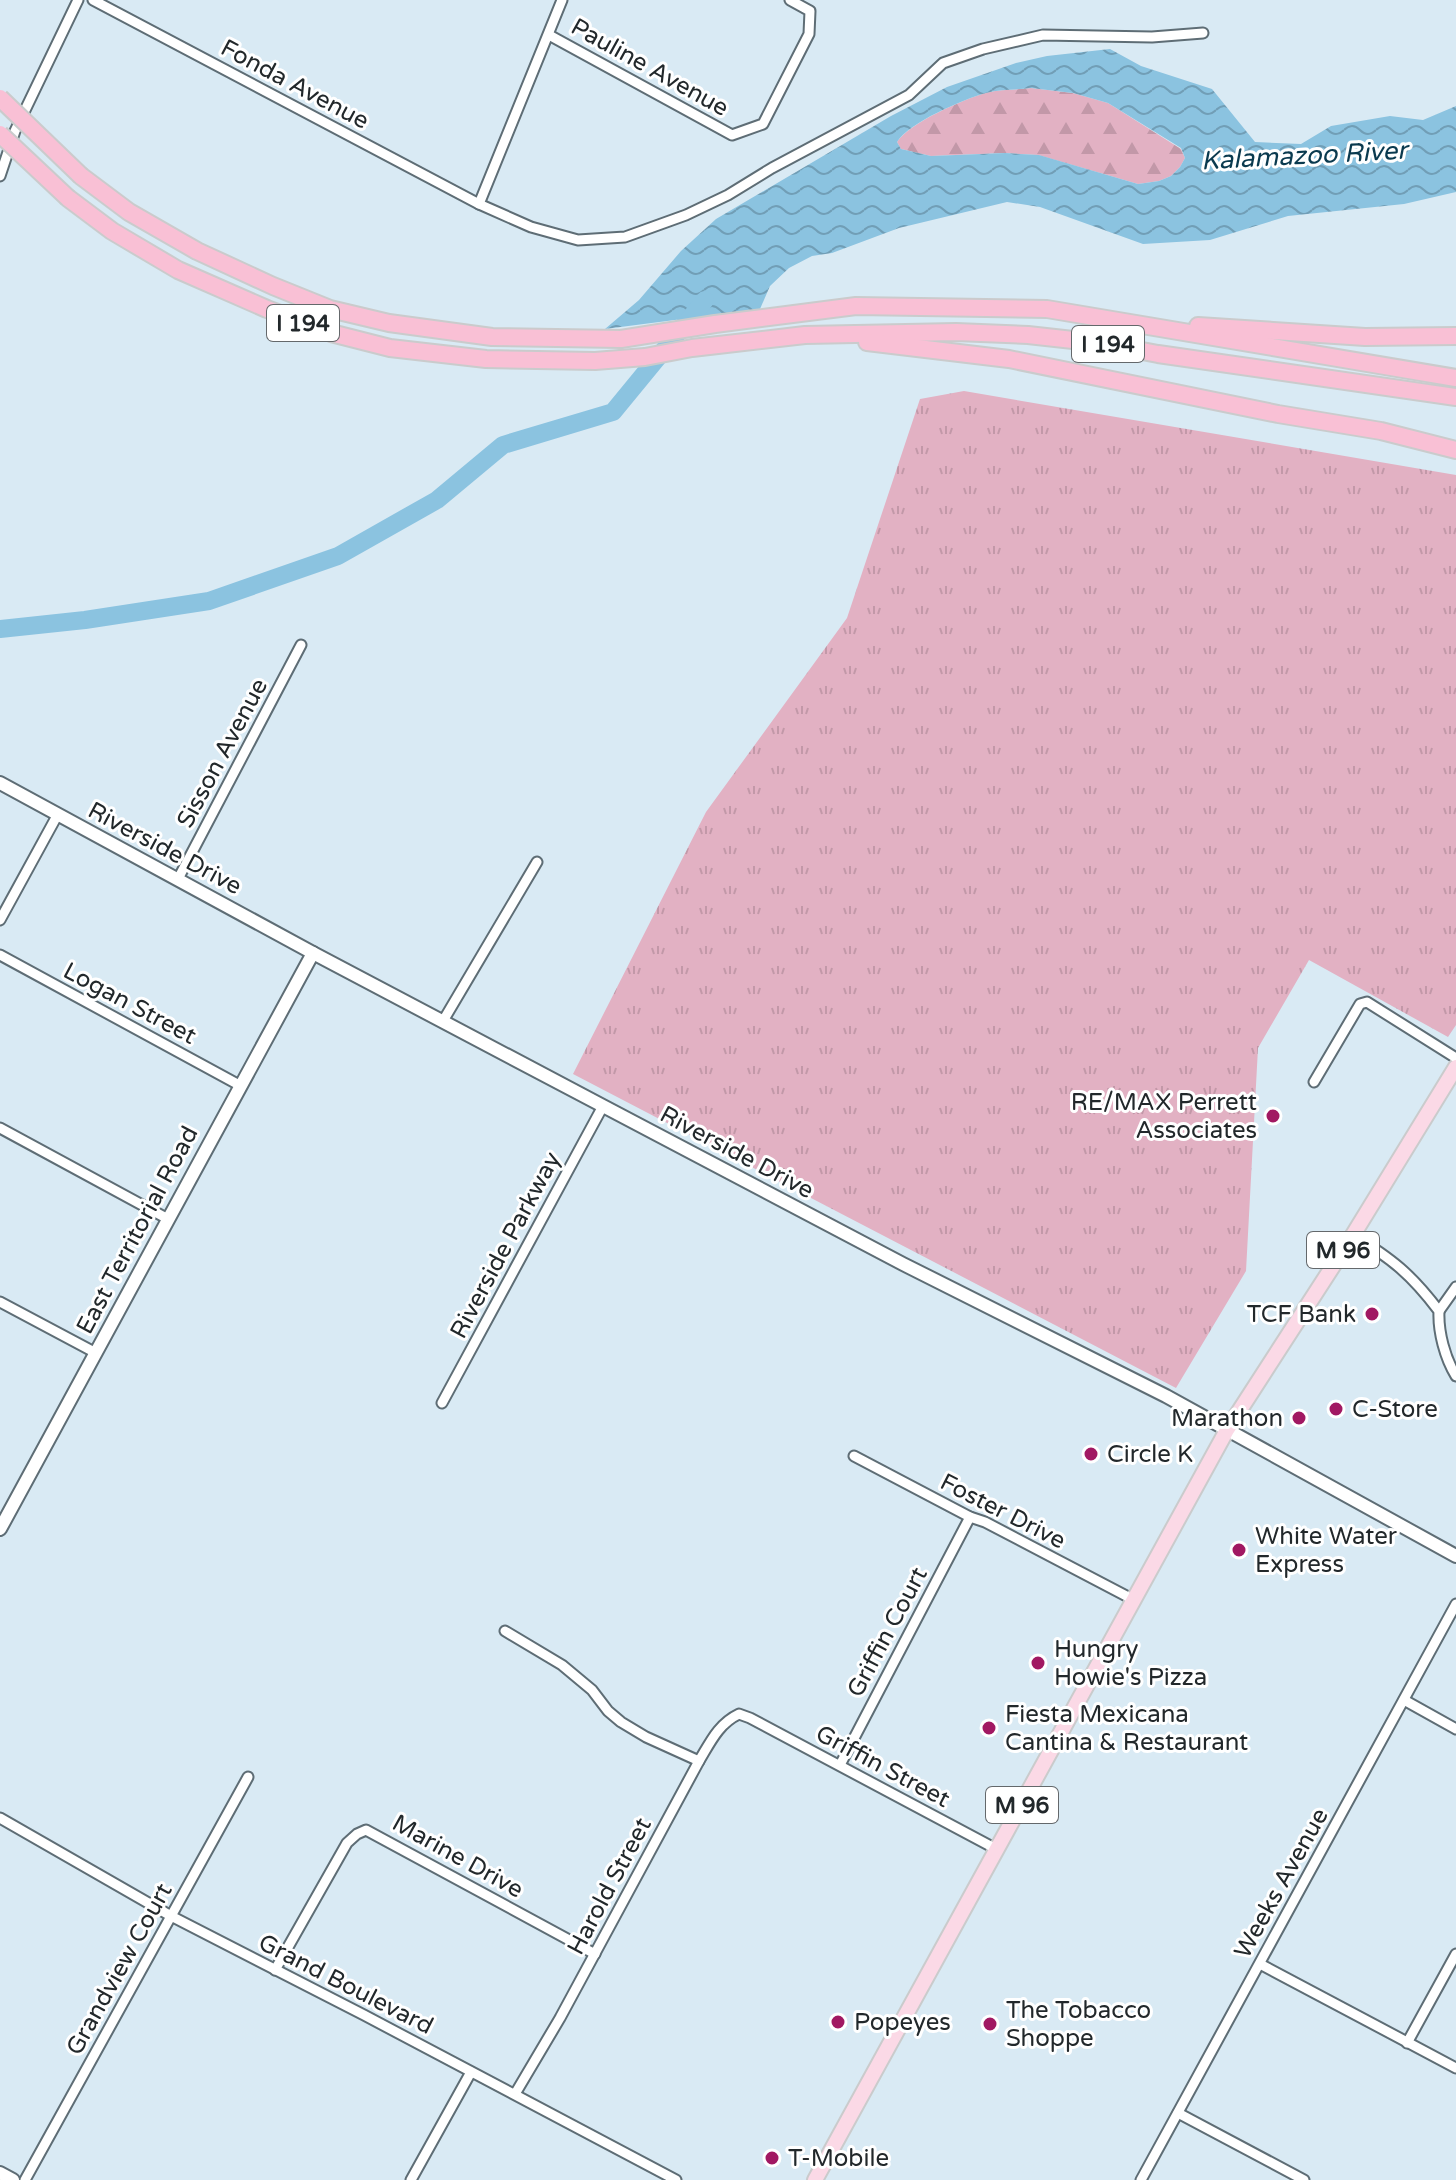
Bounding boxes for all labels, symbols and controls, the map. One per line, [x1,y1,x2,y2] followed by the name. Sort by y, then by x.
[566,12,734,123] street label: Pauline Avenue
[216,33,374,136] street label: Fonda Avenue
[1200,134,1411,176] water label: Kalamazoo River
[267,305,339,341] road number: I 194
[1072,326,1144,362] road number: I 194
[171,674,274,833] street label: Sisson Avenue
[83,796,247,901] street label: Riverside Drive
[58,956,201,1051] street label: Logan Street
[1071,1088,1257,1145] place label: RE/MAX Perrett Associates
[655,1100,819,1205] street label: Riverside Drive
[1264,1107,1282,1125] marker: RE/MAX Perrett Associates
[70,1121,205,1339] street label: East Territorial Road
[444,1147,567,1343] street label: Riverside Parkway
[1307,1232,1379,1268] road number: M 96
[1247,1300,1356,1329] place label: TCF Bank
[1363,1305,1381,1323] marker: TCF Bank
[1352,1395,1438,1424] place label: C-Store
[1327,1400,1345,1418] marker: C-Store
[1171,1404,1283,1433] place label: Marathon
[1290,1409,1308,1427] marker: Marathon
[1107,1440,1193,1469] place label: Circle K
[1082,1445,1100,1463] marker: Circle K
[935,1467,1070,1555] street label: Foster Drive
[1255,1522,1398,1579] place label: White Water Express
[1230,1541,1248,1559] marker: White Water Express
[841,1562,934,1702] street label: Griffin Court
[1054,1635,1207,1692] place label: Hungry Howie's Pizza
[1029,1654,1047,1672] marker: Hungry Howie's Pizza
[1005,1700,1248,1757] place label: Fiesta Mexicana Cantina & Restaurant
[811,1719,955,1814] street label: Griffin Street
[980,1719,998,1737] marker: Fiesta Mexicana Cantina & Restaurant
[986,1787,1058,1823] road number: M 96
[1228,1803,1335,1963] street label: Weeks Avenue
[387,1809,528,1904] street label: Marine Drive
[561,1813,658,1960] street label: Harold Street
[60,1878,179,2060] street label: Grandview Court
[254,1928,438,2041] street label: Grand Boulevard
[1006,1996,1151,2053] place label: The Tobacco Shoppe
[854,2008,951,2037] place label: Popeyes
[829,2013,847,2031] marker: Popeyes
[981,2015,999,2033] marker: The Tobacco Shoppe
[788,2144,889,2173] place label: T-Mobile
[763,2149,781,2167] marker: T-Mobile

